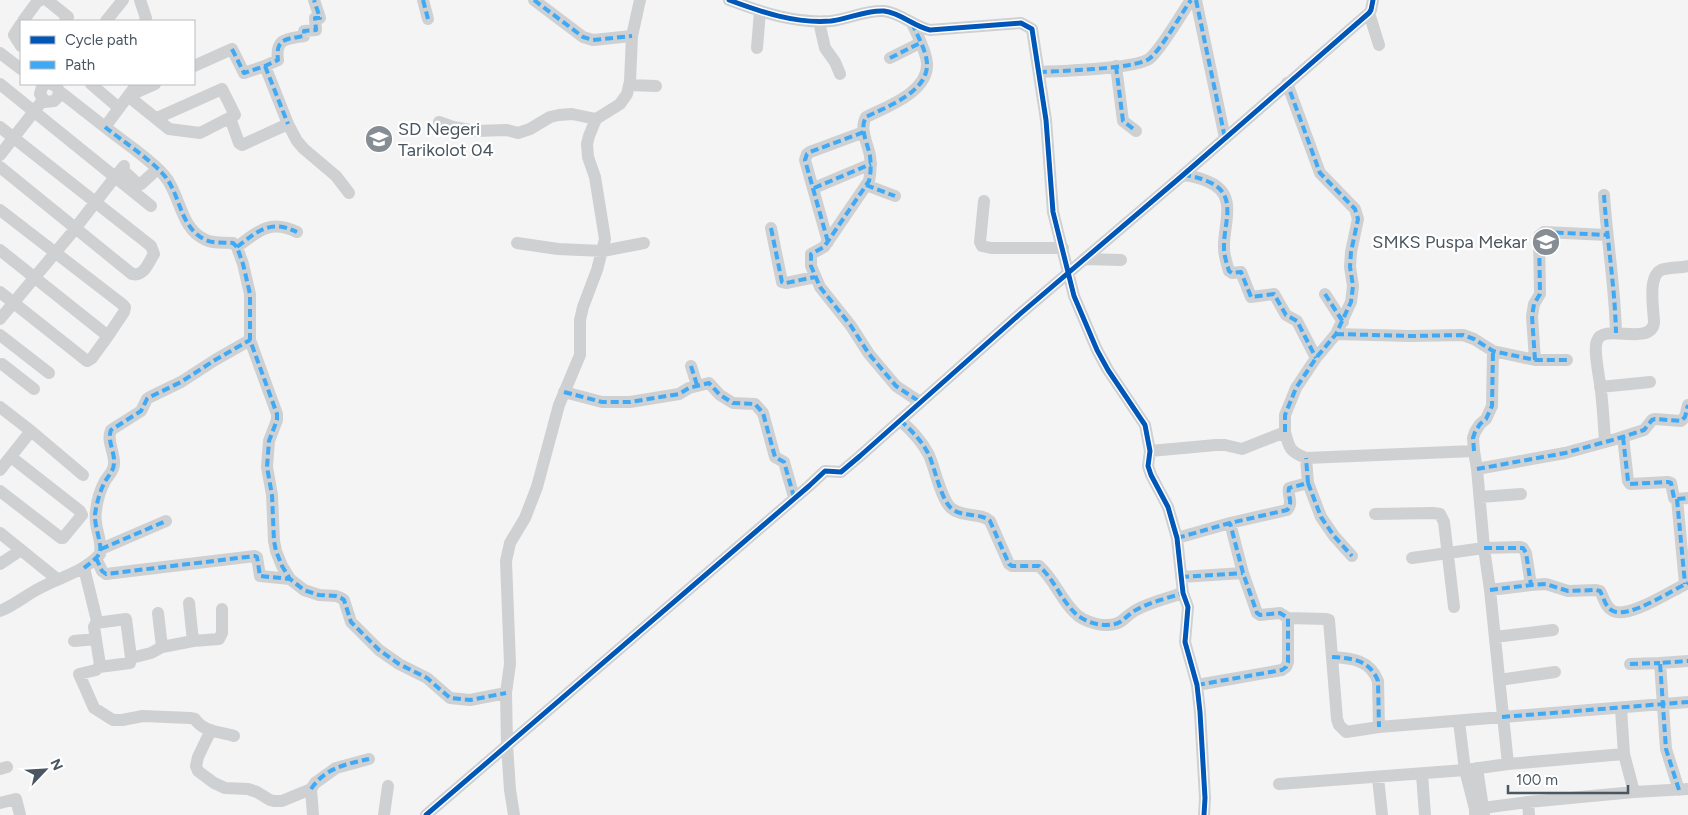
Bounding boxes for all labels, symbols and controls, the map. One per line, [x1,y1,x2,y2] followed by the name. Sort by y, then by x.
[20,20,195,85] legend
[65,31,137,49] text: Cycle path
[65,56,95,74] text: Path
[398,118,494,161] place label: SD Negeri Tarikolot 04
[364,124,394,154] school or university icon: SD Negeri Tarikolot 04
[1531,227,1561,257] school or university icon: SMKS Puspa Mekar
[1372,231,1527,253] place label: SMKS Puspa Mekar
[20,745,70,795] north arrow
[46,756,66,773] text: N
[1508,762,1628,794] scale bar
[1516,771,1558,789] text: 100 m

